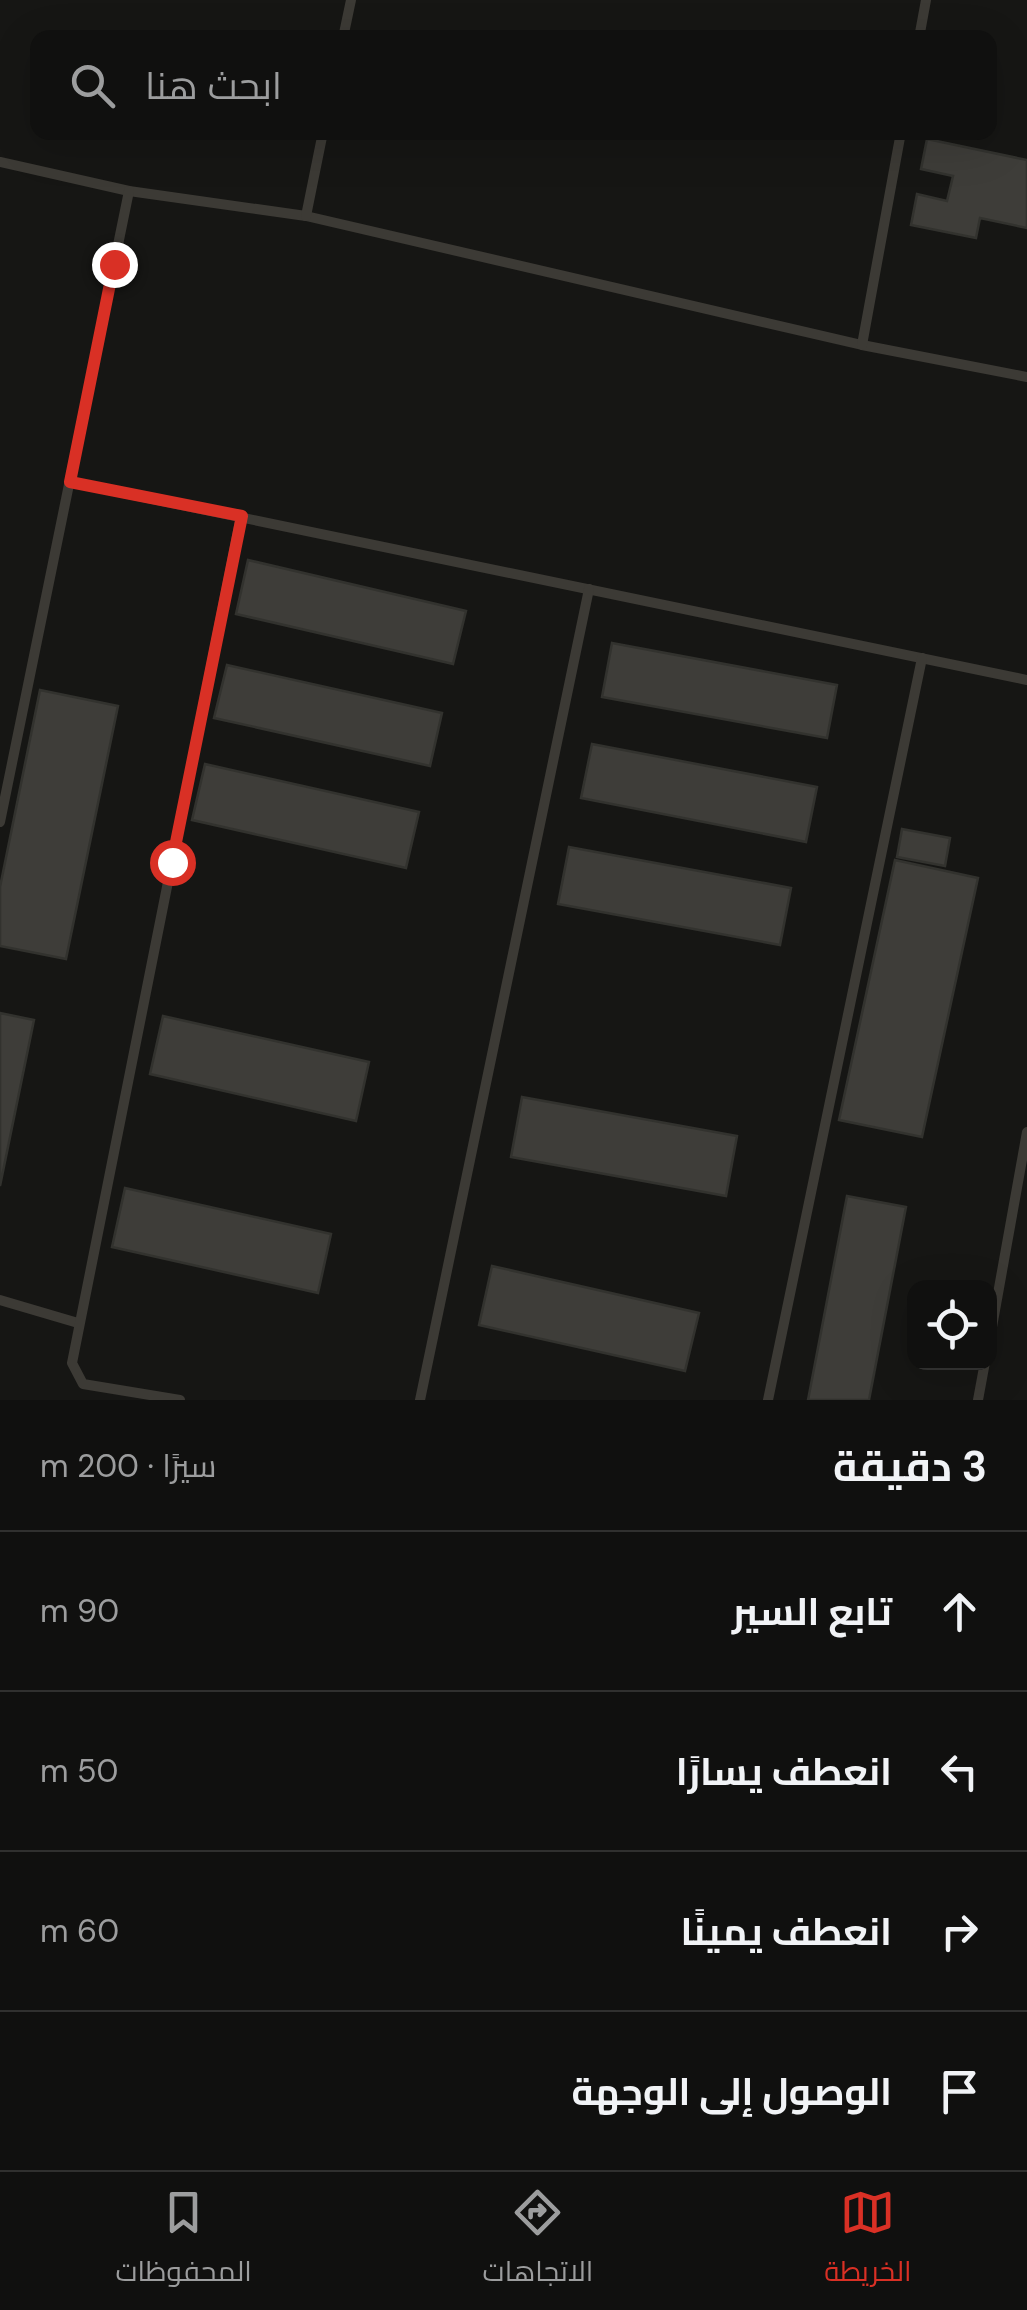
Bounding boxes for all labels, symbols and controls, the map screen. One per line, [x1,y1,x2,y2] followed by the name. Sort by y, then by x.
[30,30,997,140] search box
[65,58,120,113] icon: search
[145,61,282,111] text: ابحث هنا
[92,242,138,288] route end
[150,840,196,886] route start
[907,1280,997,1370] map controls
[907,1280,997,1370] button: locate
[833,1439,987,1494] text: 3 دقيقة
[40,1445,216,1487] text: سيرًا · 200 m
[932,1584,987,1639] icon: ahead
[732,1587,892,1637] text: تابع السير
[40,1590,119,1632] text: 90 m
[932,1744,987,1799] icon: left
[676,1747,892,1797] text: انعطف يسارًا
[40,1750,118,1792] text: 50 m
[932,1904,987,1959] icon: right
[680,1907,892,1957] text: انعطف يمينًا
[40,1910,119,1952] text: 60 m
[932,2064,987,2119] icon: arrive
[571,2067,892,2117] text: الوصول إلى الوجهة
[115,2185,252,2297] tab: المحفوظات
[483,2185,593,2297] tab: الاتجاهات
[824,2185,912,2297] tab: الخريطة

